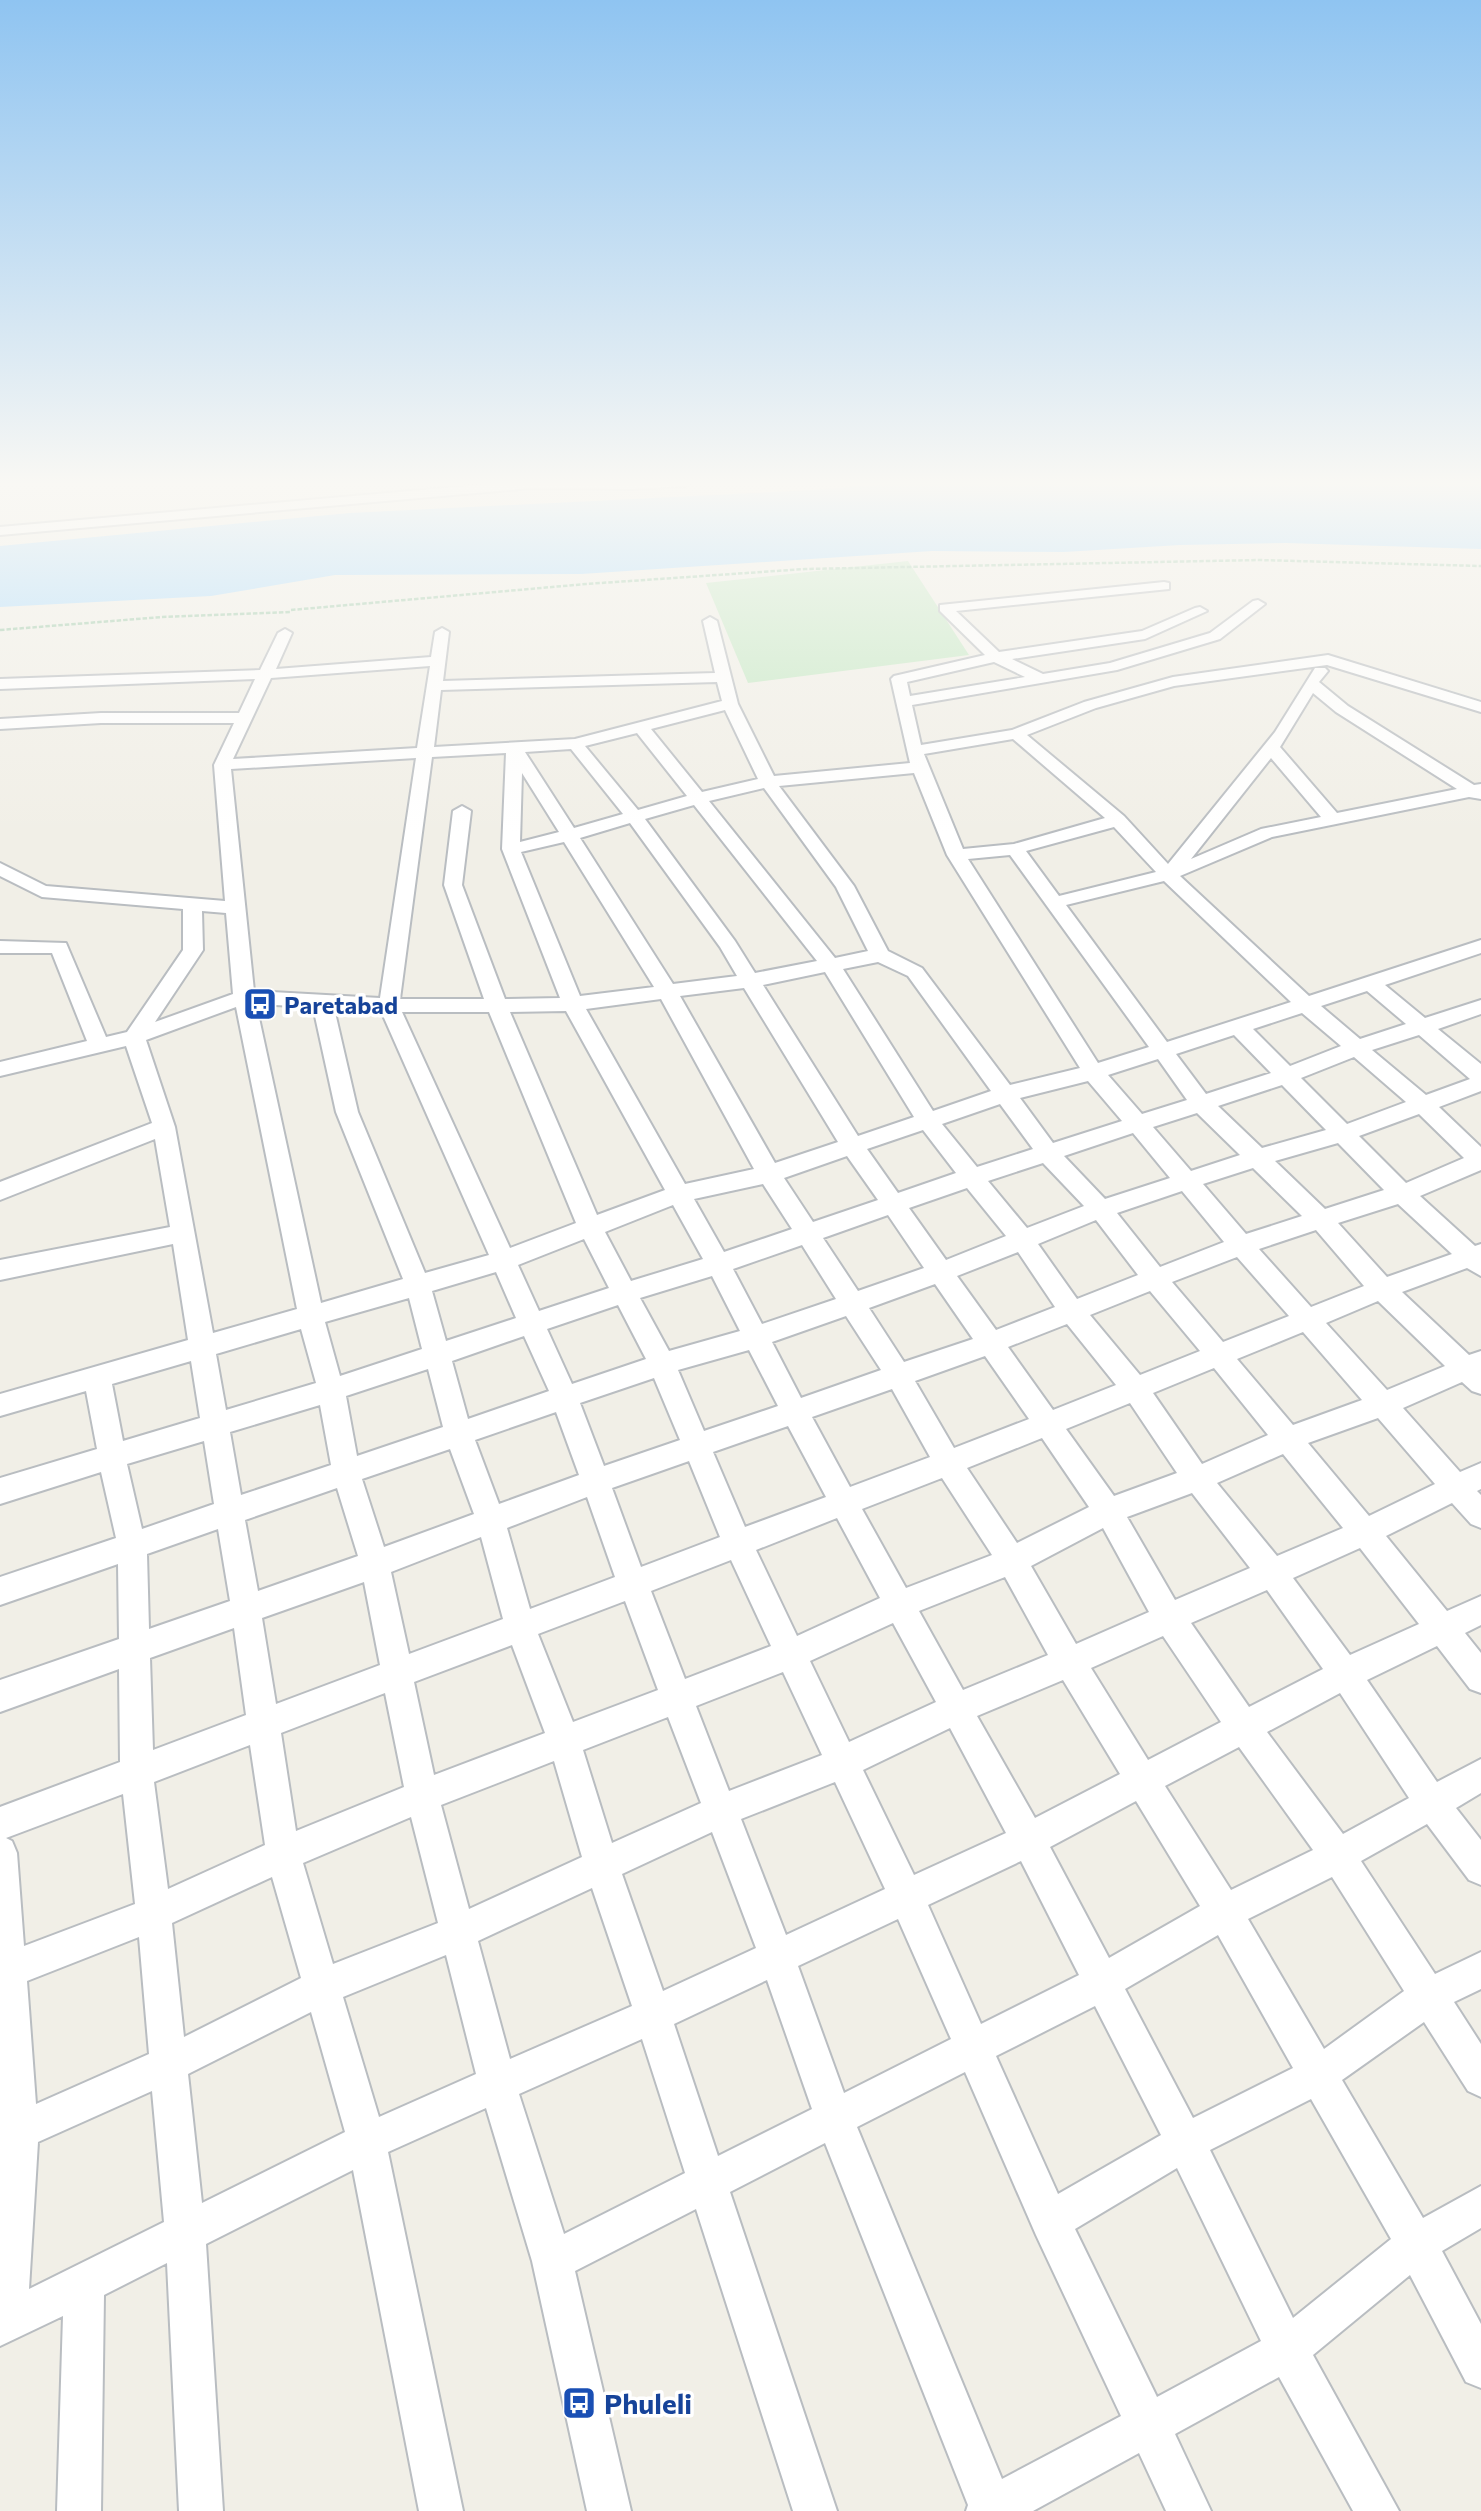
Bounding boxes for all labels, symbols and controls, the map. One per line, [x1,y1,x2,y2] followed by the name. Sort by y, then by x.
[241,985,279,1023] bus stop icon: Paretabad
[284,990,398,1019] place label: Paretabad
[560,2384,598,2422] bus stop icon: Phuleli
[604,2386,692,2420] place label: Phuleli

